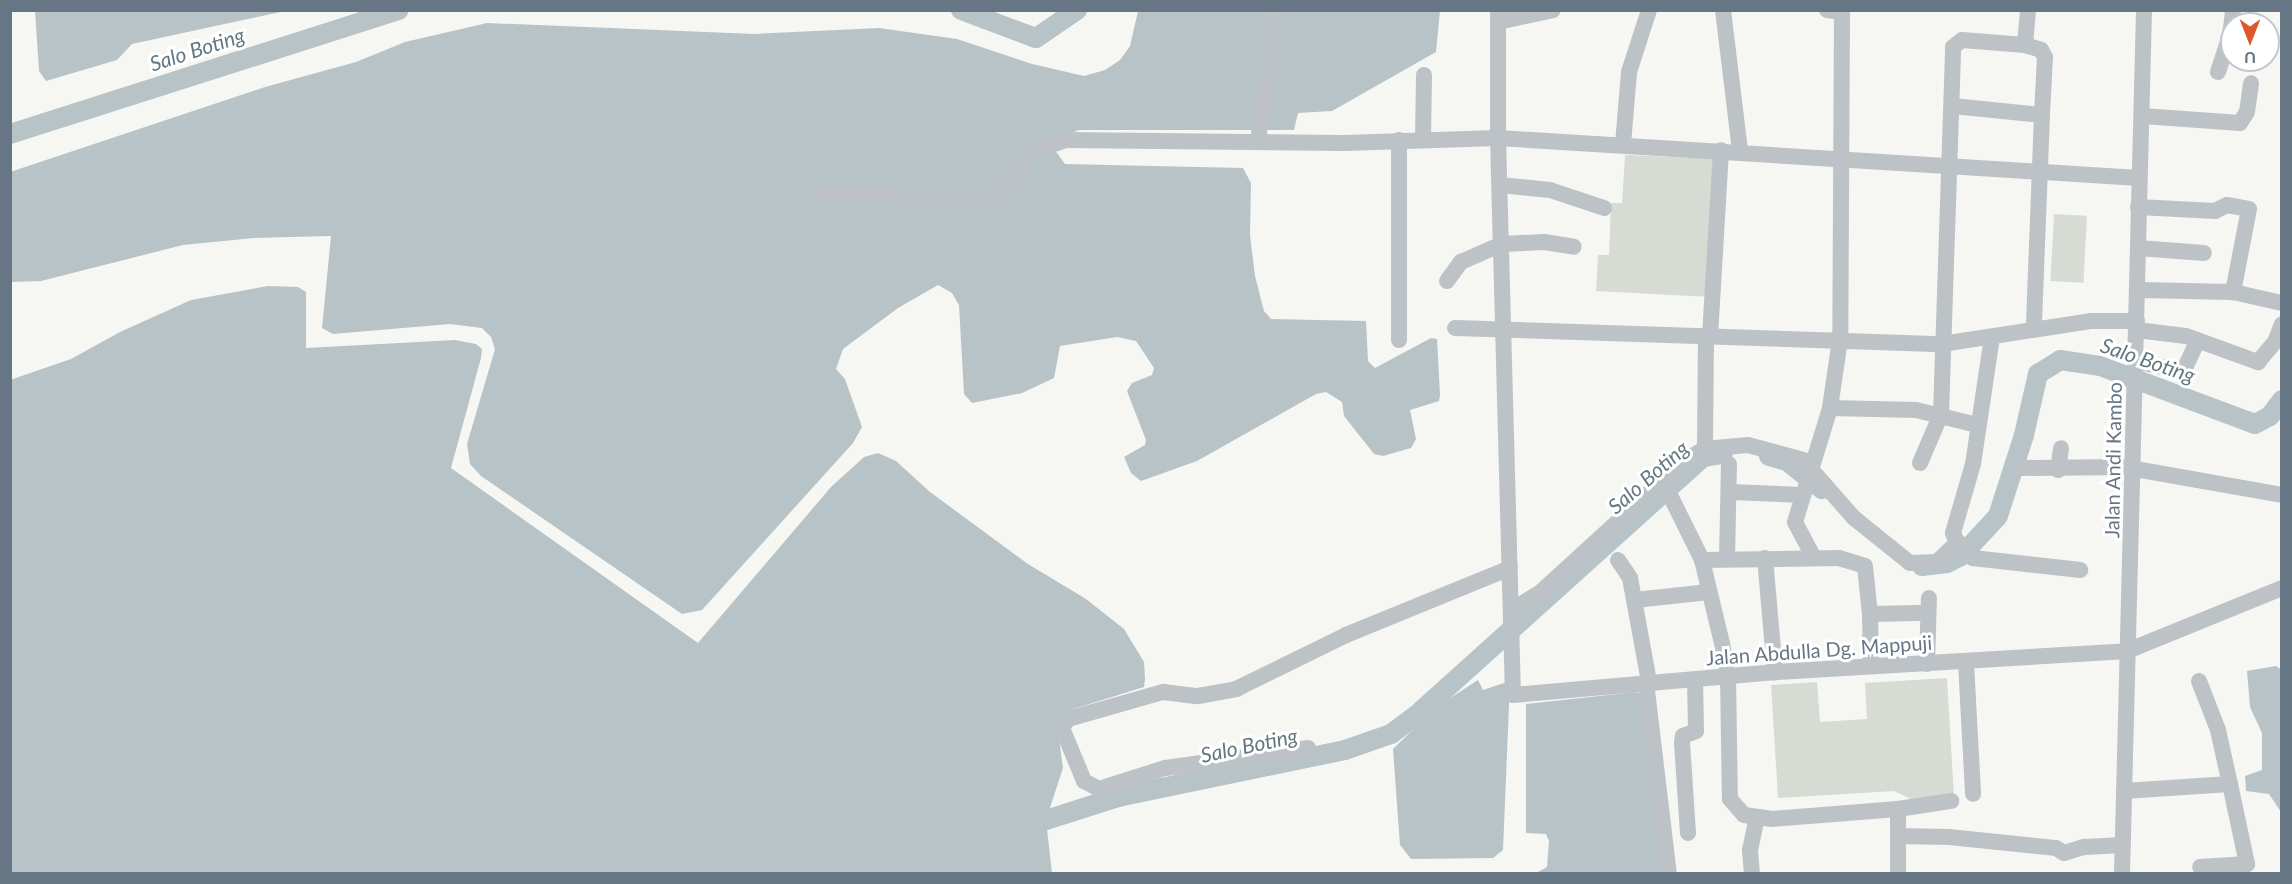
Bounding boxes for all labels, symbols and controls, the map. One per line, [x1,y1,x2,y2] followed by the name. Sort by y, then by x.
[2220,12,2280,72] north arrow
[146,22,248,76] water label: Salo Boting
[2244,49,2256,68] text: U
[2097,332,2199,388] water label: Salo Boting
[2100,381,2126,539] street label: Jalan Andi Kambo
[1603,435,1693,519] water label: Salo Boting
[1705,630,1933,670] street label: Jalan Abdulla Dg. Mappuji
[1198,722,1300,768] water label: Salo Boting

